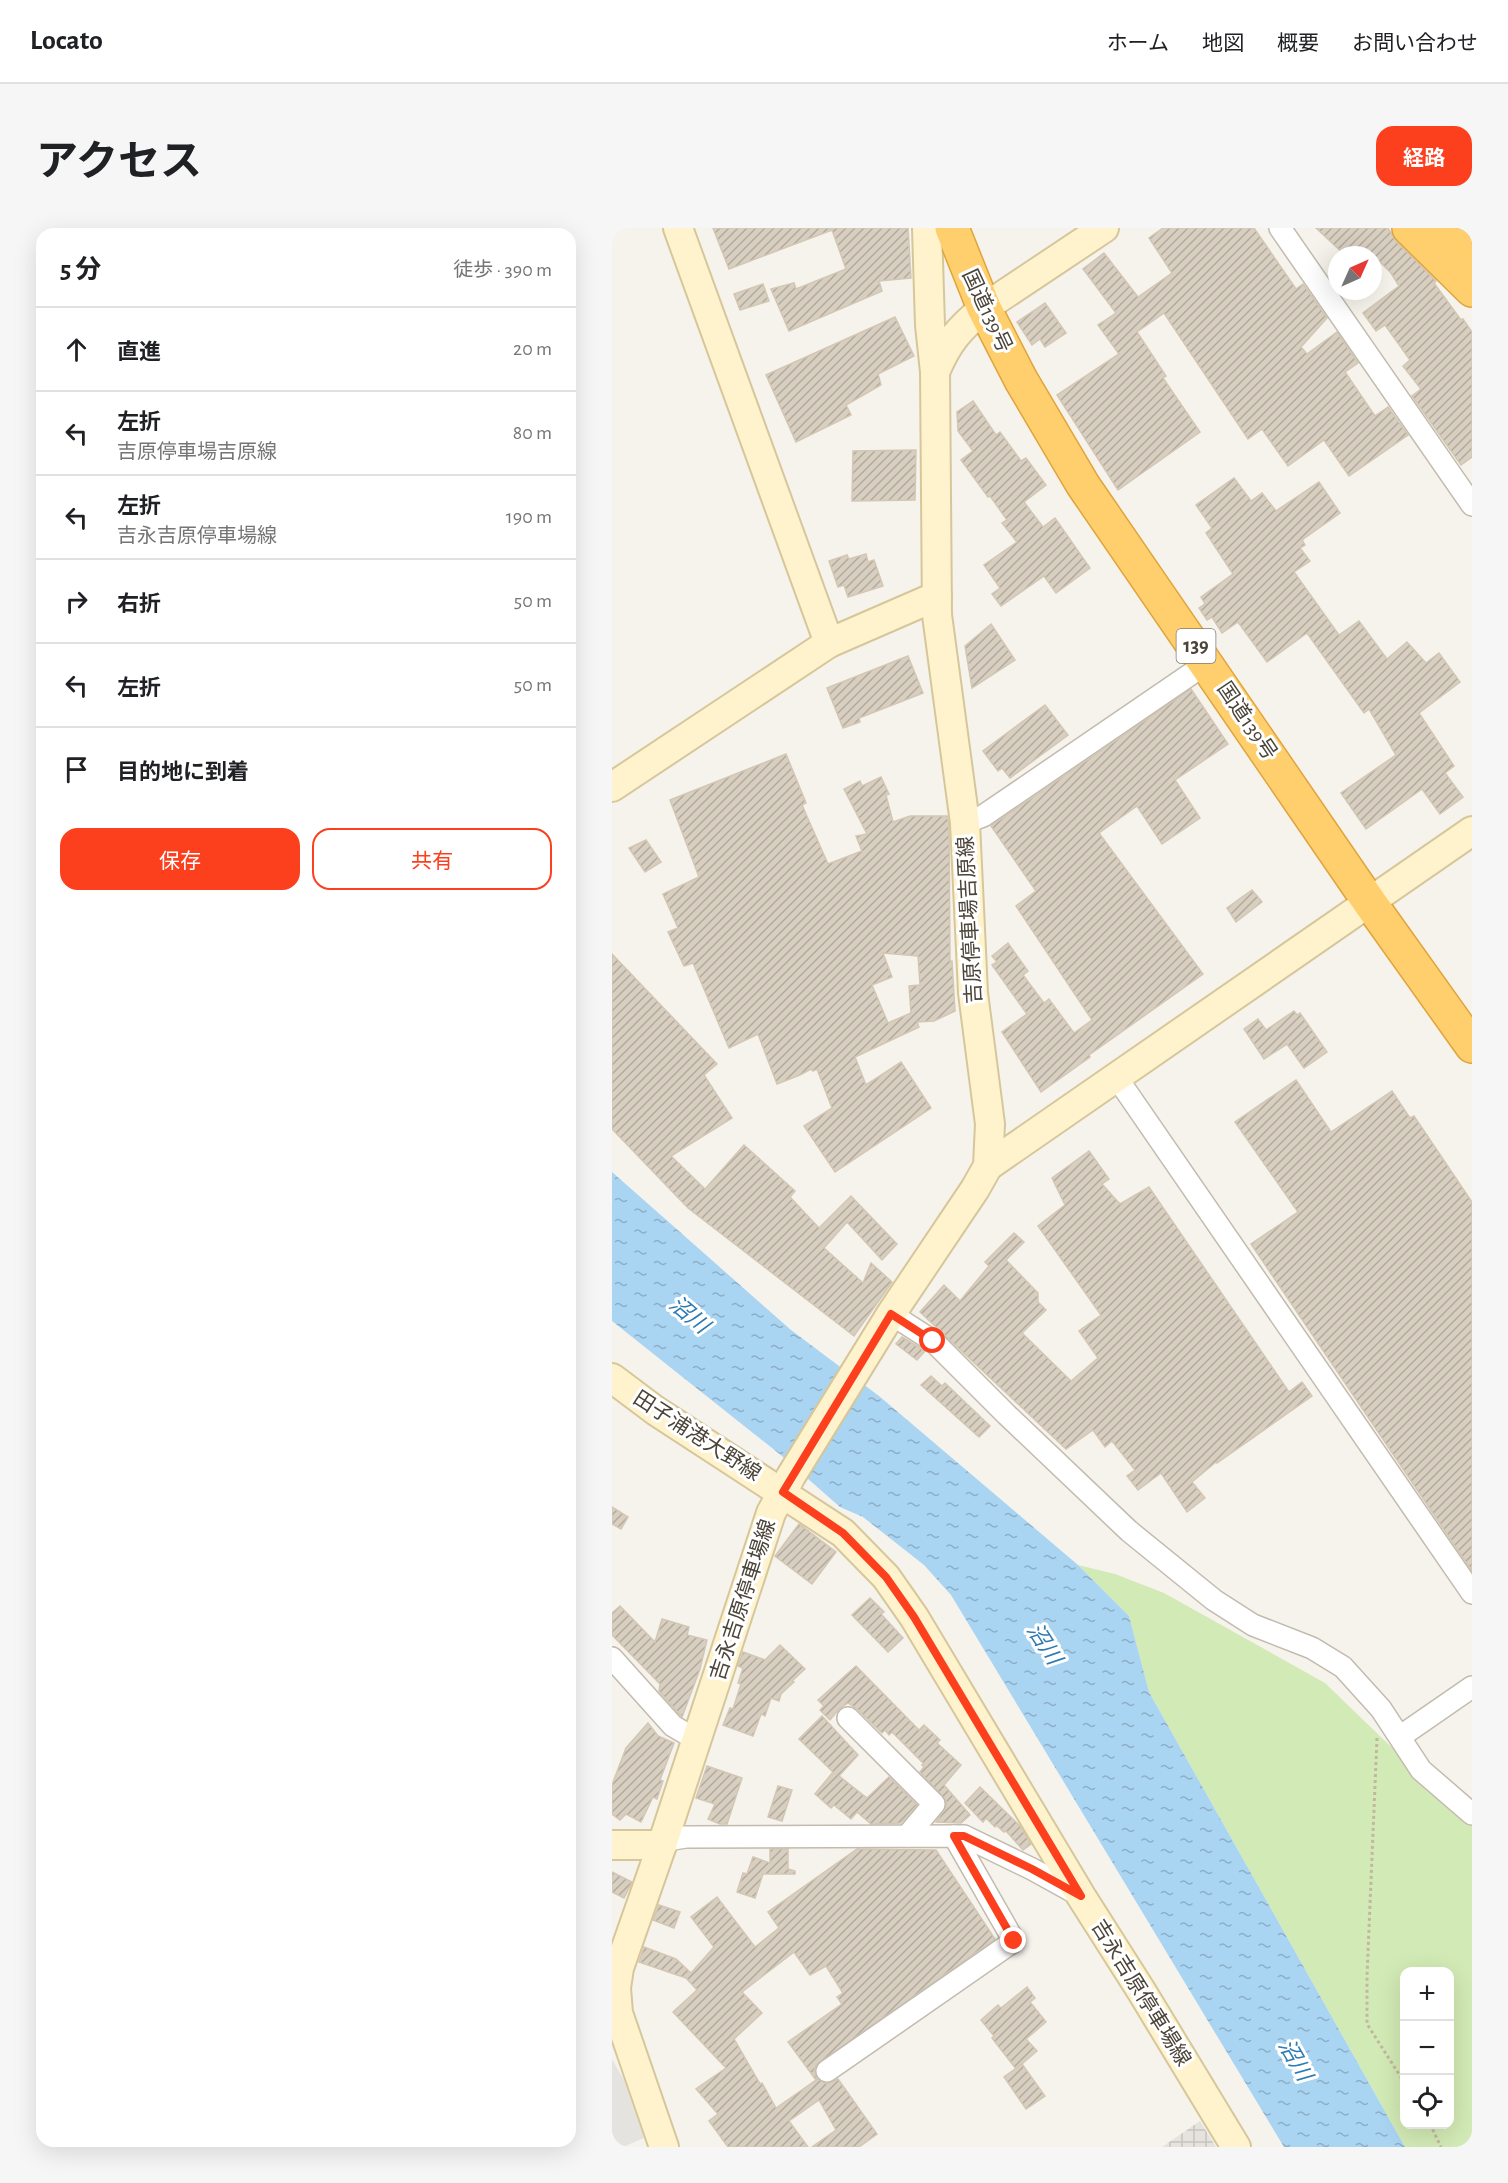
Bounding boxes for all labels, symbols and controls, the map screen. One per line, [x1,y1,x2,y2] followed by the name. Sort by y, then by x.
[30,27,103,55] text: Locato
[1107,33,1169,54] text: ホーム
[1202,33,1244,54] text: 地図
[1277,33,1319,54] text: 概要
[1352,33,1478,54] text: お問い合わせ
[1376,126,1472,186] button: 経路
[36,141,202,183] text: アクセス
[1328,246,1382,300] north arrow
[60,257,101,283] text: 5 分
[453,260,552,280] text: 徒歩 · 390 m
[959,266,1016,356] street label: 国道139号
[60,333,93,366] icon: ahead
[513,339,552,359] text: 20 m
[117,341,161,363] text: 直進
[117,411,161,433] text: 左折
[60,417,93,450] icon: left
[513,423,552,443] text: 80 m
[117,442,277,462] text: 吉原停車場吉原線
[117,495,161,517] text: 左折
[60,501,93,534] icon: left
[506,507,552,527] text: 190 m
[117,526,277,546] text: 吉永吉原停車場線
[60,585,93,618] icon: right
[514,591,552,611] text: 50 m
[117,593,161,615] text: 右折
[1176,629,1216,663] road number: 139
[60,669,93,702] icon: left
[514,675,552,695] text: 50 m
[117,677,161,699] text: 左折
[1213,678,1281,764] street label: 国道139号
[60,753,93,786] icon: arrive
[117,761,249,783] text: 目的地に到着
[60,828,300,890] button: 保存
[312,828,552,890] button: 共有
[954,836,985,1004] street label: 吉原停車場吉原線
[665,1292,715,1339] water label: 沼川
[919,1327,945,1353] route start
[630,1386,765,1485] street label: 田子浦港大野線
[706,1517,779,1683] street label: 吉永吉原停車場線
[1023,1619,1067,1670] water label: 沼川
[1088,1916,1195,2070] street label: 吉永吉原停車場線
[1000,1927,1026,1953] route end
[1400,1967,1454,2129] map controls
[1400,1967,1454,2021] button: +
[1400,2021,1454,2075] button: −
[1274,2035,1317,2086] water label: 沼川
[1400,2075,1454,2129] button: locate

